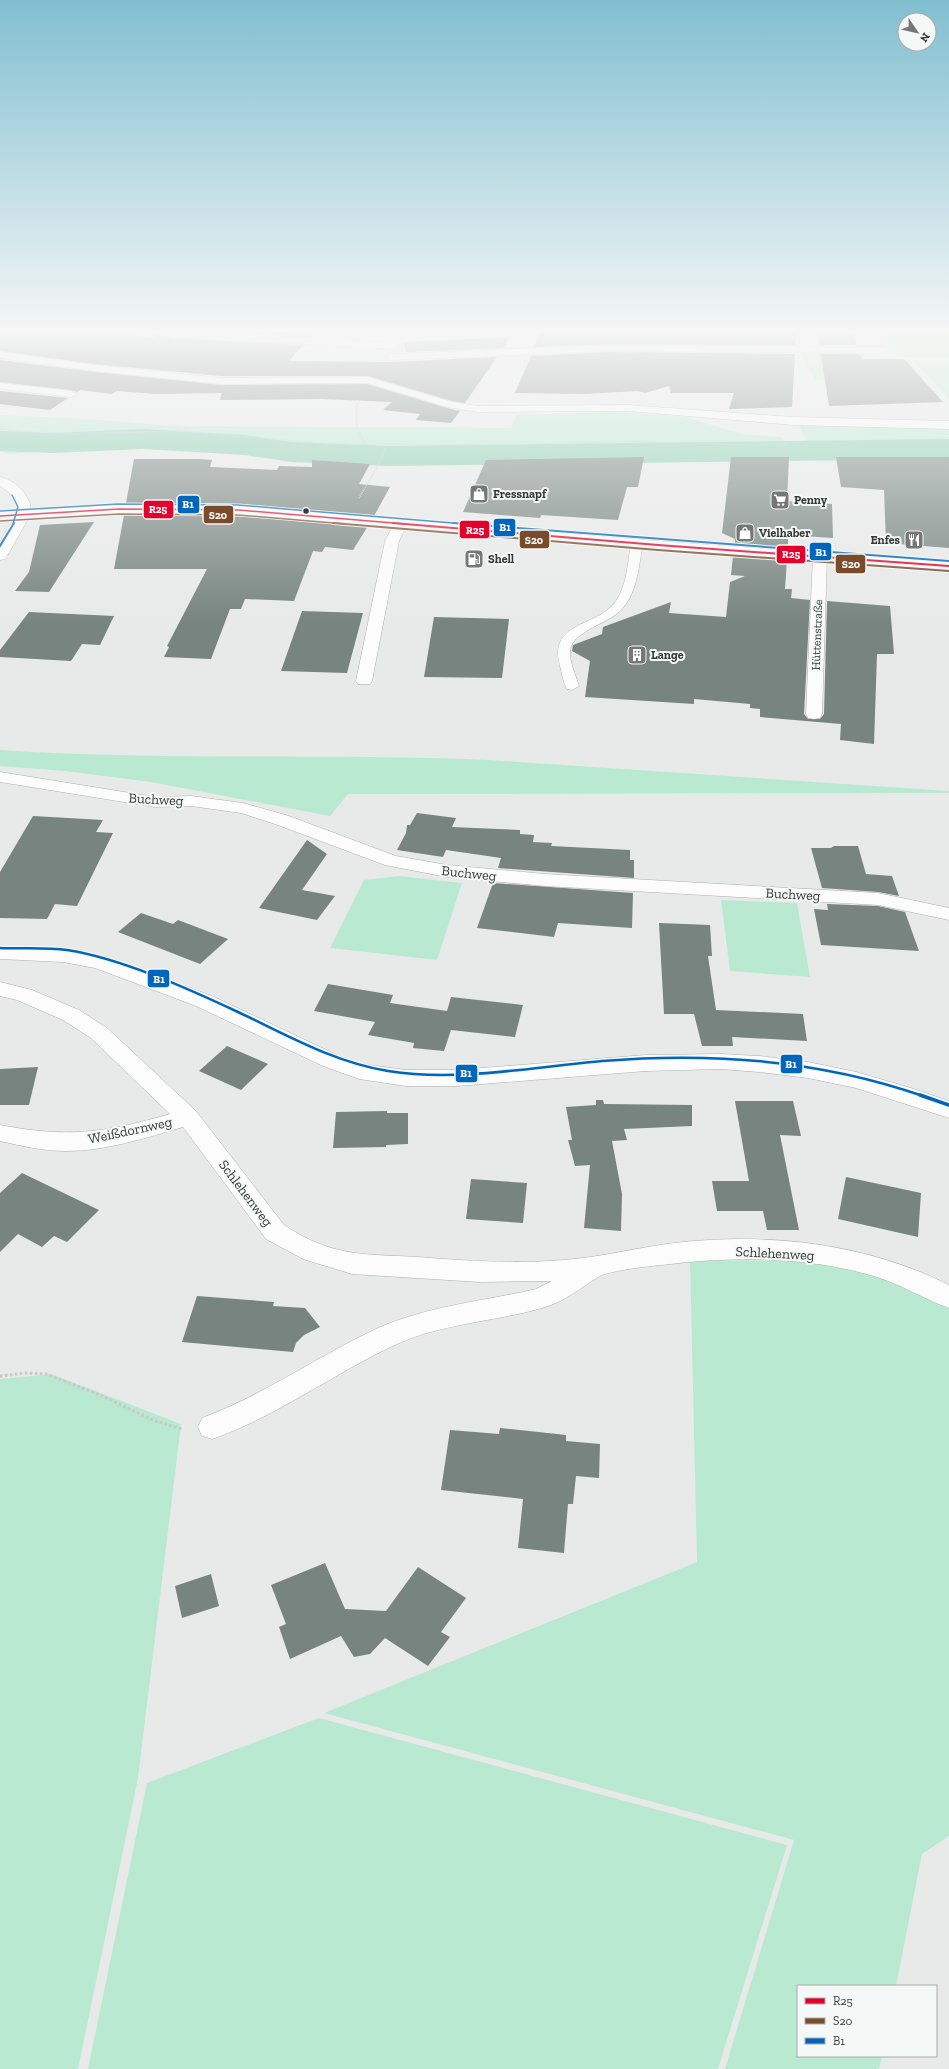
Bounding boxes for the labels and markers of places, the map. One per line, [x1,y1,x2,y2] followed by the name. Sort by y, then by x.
[468,483,490,505] shop icon: Fressnapf
[493,487,548,501] place label: Fressnapf
[769,489,791,511] supermarket icon: Penny
[794,493,828,507] place label: Penny
[301,506,311,516] unlabelled marker
[734,522,756,544] shop icon: Vielhaber
[759,526,811,540] place label: Vielhaber
[903,529,925,551] restaurant icon: Enfes
[870,533,900,547] place label: Enfes
[463,548,485,570] fuel station icon: Shell
[488,552,515,566] place label: Shell
[626,644,648,666] building icon: Lange
[651,648,684,662] place label: Lange

